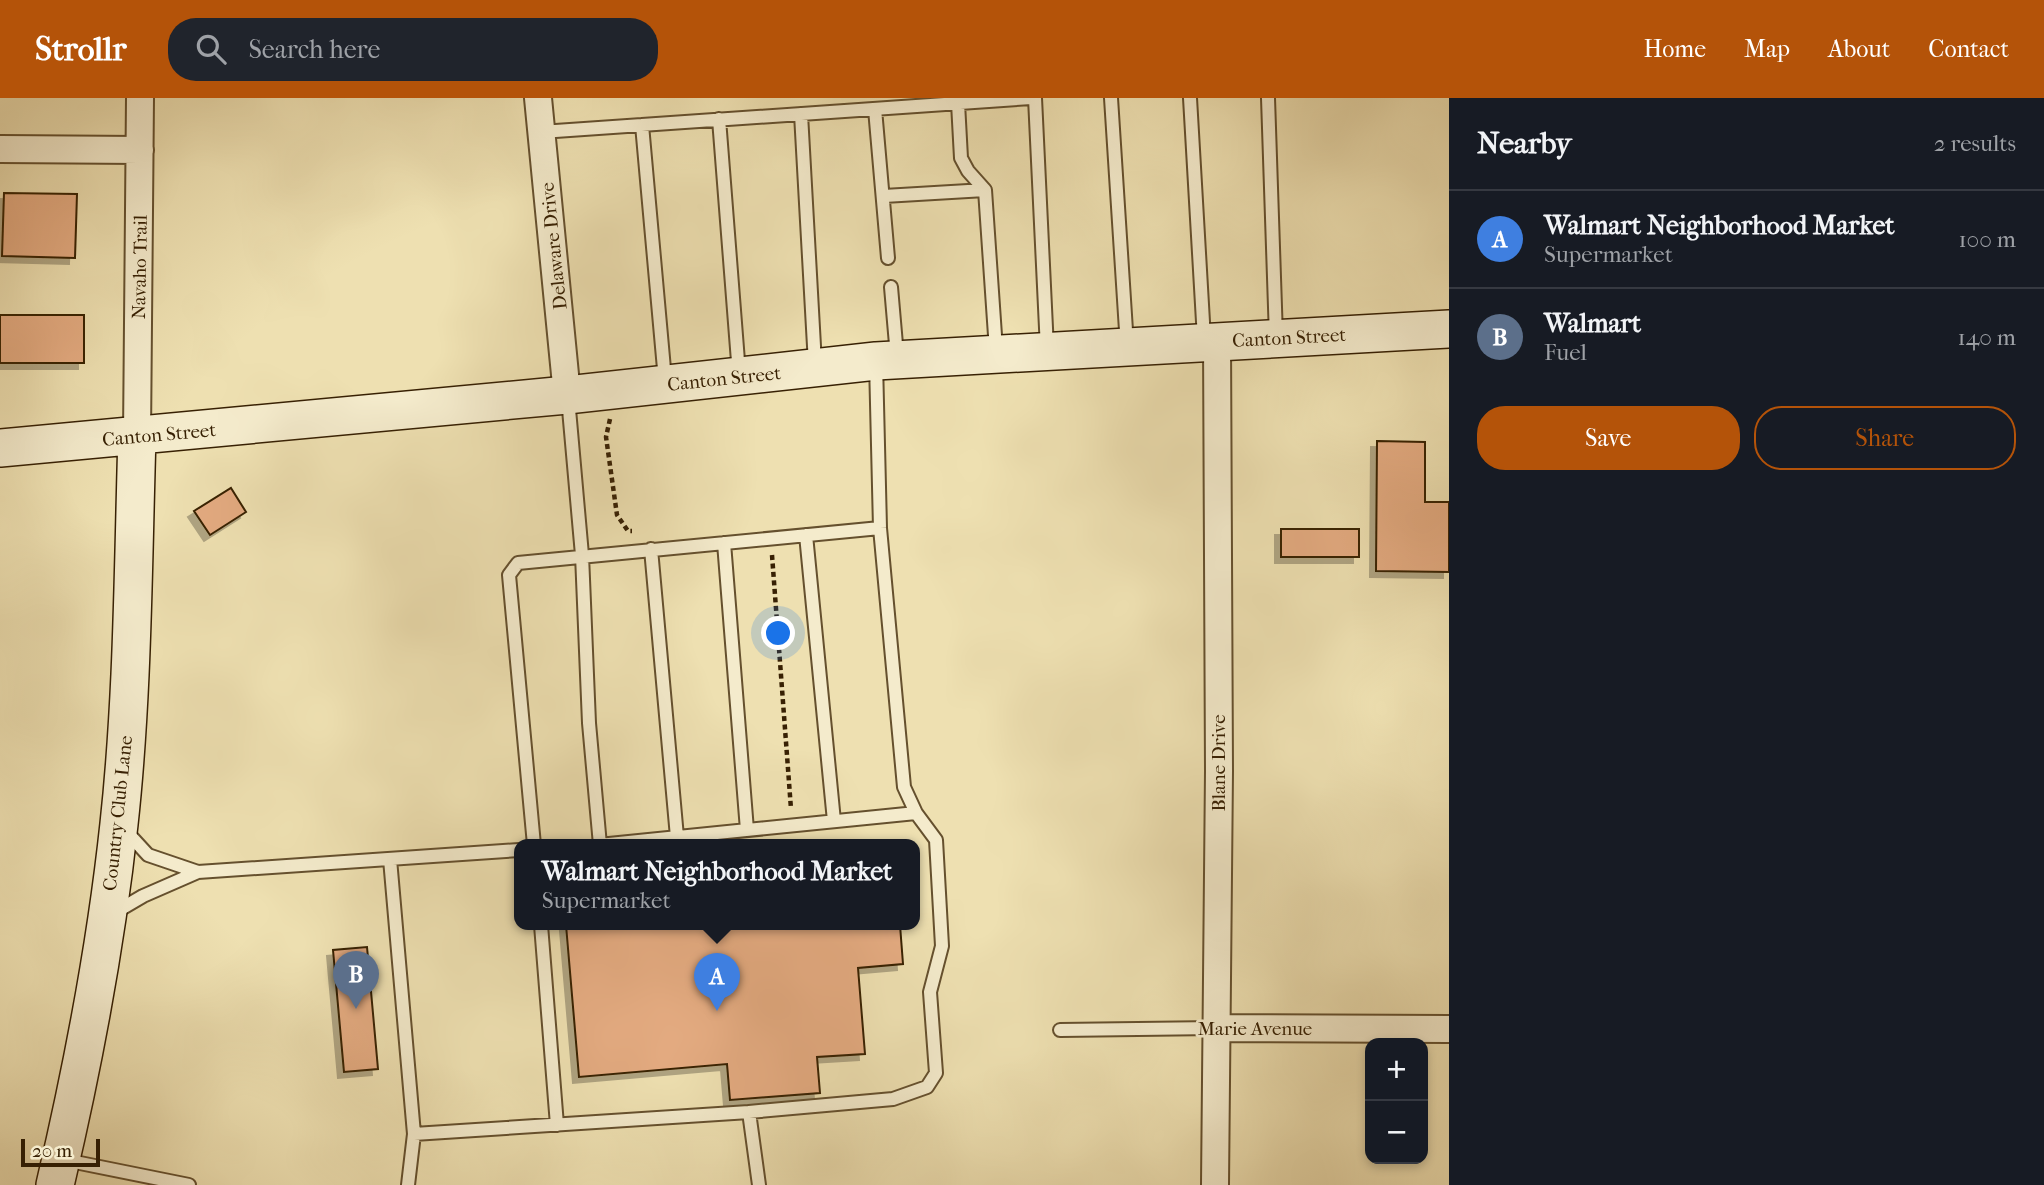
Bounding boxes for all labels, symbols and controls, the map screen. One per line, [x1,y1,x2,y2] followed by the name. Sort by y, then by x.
[168,18,658,81] search box
[35,30,126,69] text: Strollr
[192,30,230,68] icon: search
[248,34,380,65] text: Search here
[1644,35,1706,63] text: Home
[1744,35,1790,63] text: Map
[1828,35,1890,63] text: About
[1928,35,2009,63] text: Contact
[1477,126,1572,161] text: Nearby
[1934,130,2016,157] text: 2 results
[536,181,572,311] street label: Delaware Drive
[1544,210,1895,241] text: Walmart Neighborhood Market
[128,215,152,319] street label: Navaho Trail
[1493,226,1507,253] text: A
[1958,226,2016,253] text: 100 m
[1544,241,1673,268] text: Supermarket
[1544,308,1641,339] text: Walmart
[1232,324,1347,352] street label: Canton Street
[1493,324,1507,351] text: B
[1957,324,2016,351] text: 140 m
[1544,339,1587,366] text: Fuel
[666,362,782,396] street label: Canton Street
[1477,406,1740,470] button: Save
[1754,406,2016,470] button: Share
[101,419,217,451] street label: Canton Street
[761,616,795,650] your location
[1208,714,1230,812] street label: Blane Drive
[99,734,137,892] street label: Country Club Lane
[514,839,920,930] popup
[542,856,892,887] text: Walmart Neighborhood Market
[542,887,671,914] text: Supermarket
[333,951,379,1009] pin: B
[694,953,740,1011] pin: A
[1198,1018,1312,1040] street label: Marie Avenue
[1365,1038,1428,1164] map controls
[1365,1038,1428,1101] button: +
[1365,1101,1428,1164] button: −
[21,1136,100,1168] scale bar
[32,1140,72,1162] text: 20 m

